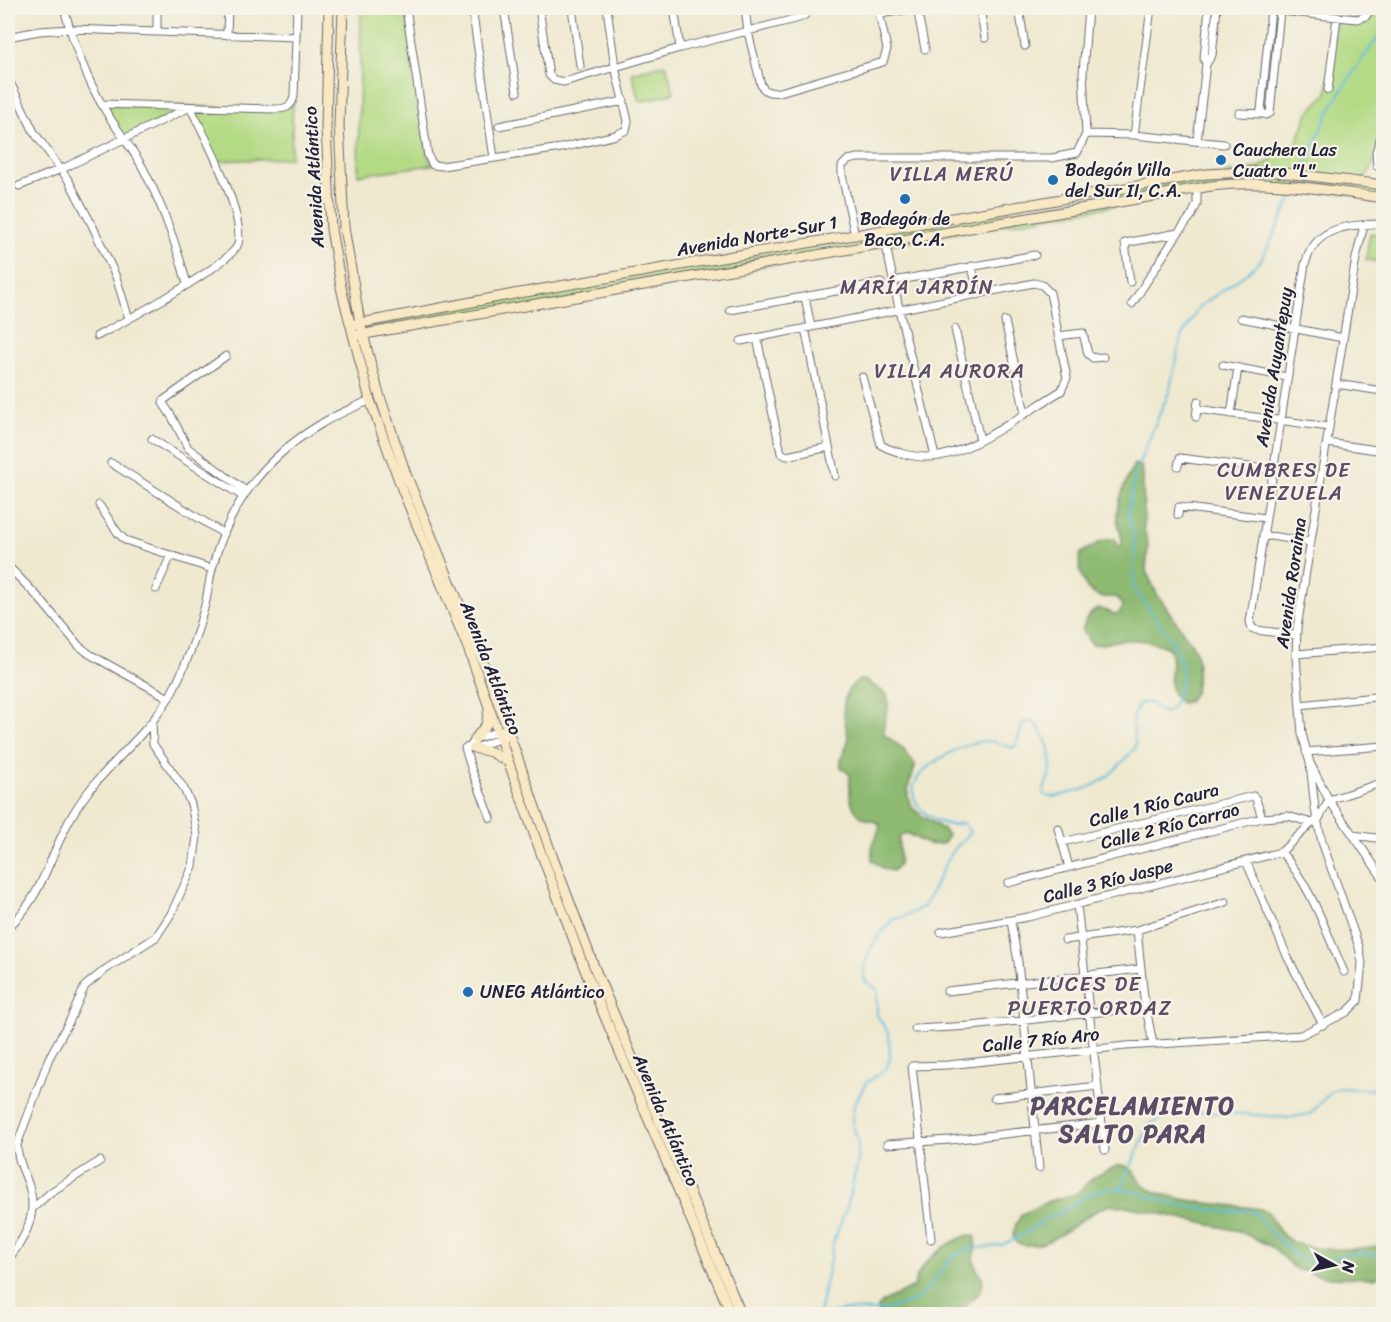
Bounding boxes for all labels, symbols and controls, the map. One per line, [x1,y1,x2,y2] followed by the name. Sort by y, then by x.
[294,105,334,250] street label: Avenida Atlántico
[1233,134,1337,187] place label: Cauchera Las Cuatro "L"
[1214,153,1228,167] marker: Cauchera Las Cuatro "L"
[1065,154,1183,207] place label: Bodegón Villa del Sur II, C.A.
[890,157,1014,192] district label: VILLA MERÚ
[1046,173,1060,187] marker: Bodegón Villa del Sur II, C.A.
[898,192,912,206] marker: Bodegón de Baco, C.A.
[860,203,950,256] place label: Bodegón de Baco, C.A.
[673,206,840,266] street label: Avenida Norte-Sur 1
[840,270,994,305] district label: MARÍA JARDÍN
[1245,284,1303,450] street label: Avenida Auyantepuy
[874,354,1026,389] district label: VILLA AURORA
[1217,453,1351,511] district label: CUMBRES DE VENEZUELA
[1266,516,1316,651] street label: Avenida Roraima
[450,595,531,740] street label: Avenida Atlántico
[1086,773,1222,837] street label: Calle 1 Río Caura
[1097,793,1243,859] street label: Calle 2 Río Carrao
[1040,849,1176,913] street label: Calle 3 Río Jaspe
[1008,965,1172,1027] district label: LUCES DE PUERTO ORDAZ
[480,976,605,1008] place label: UNEG Atlántico
[461,985,475,999] marker: UNEG Atlántico
[981,1018,1101,1062] street label: Calle 7 Río Aro
[623,1048,708,1192] street label: Avenida Atlántico
[1030,1085,1236,1155] district label: PARCELAMIENTO SALTO PARA
[1304,1235,1364,1295] north arrow
[1333,1259,1364,1275] text: N

